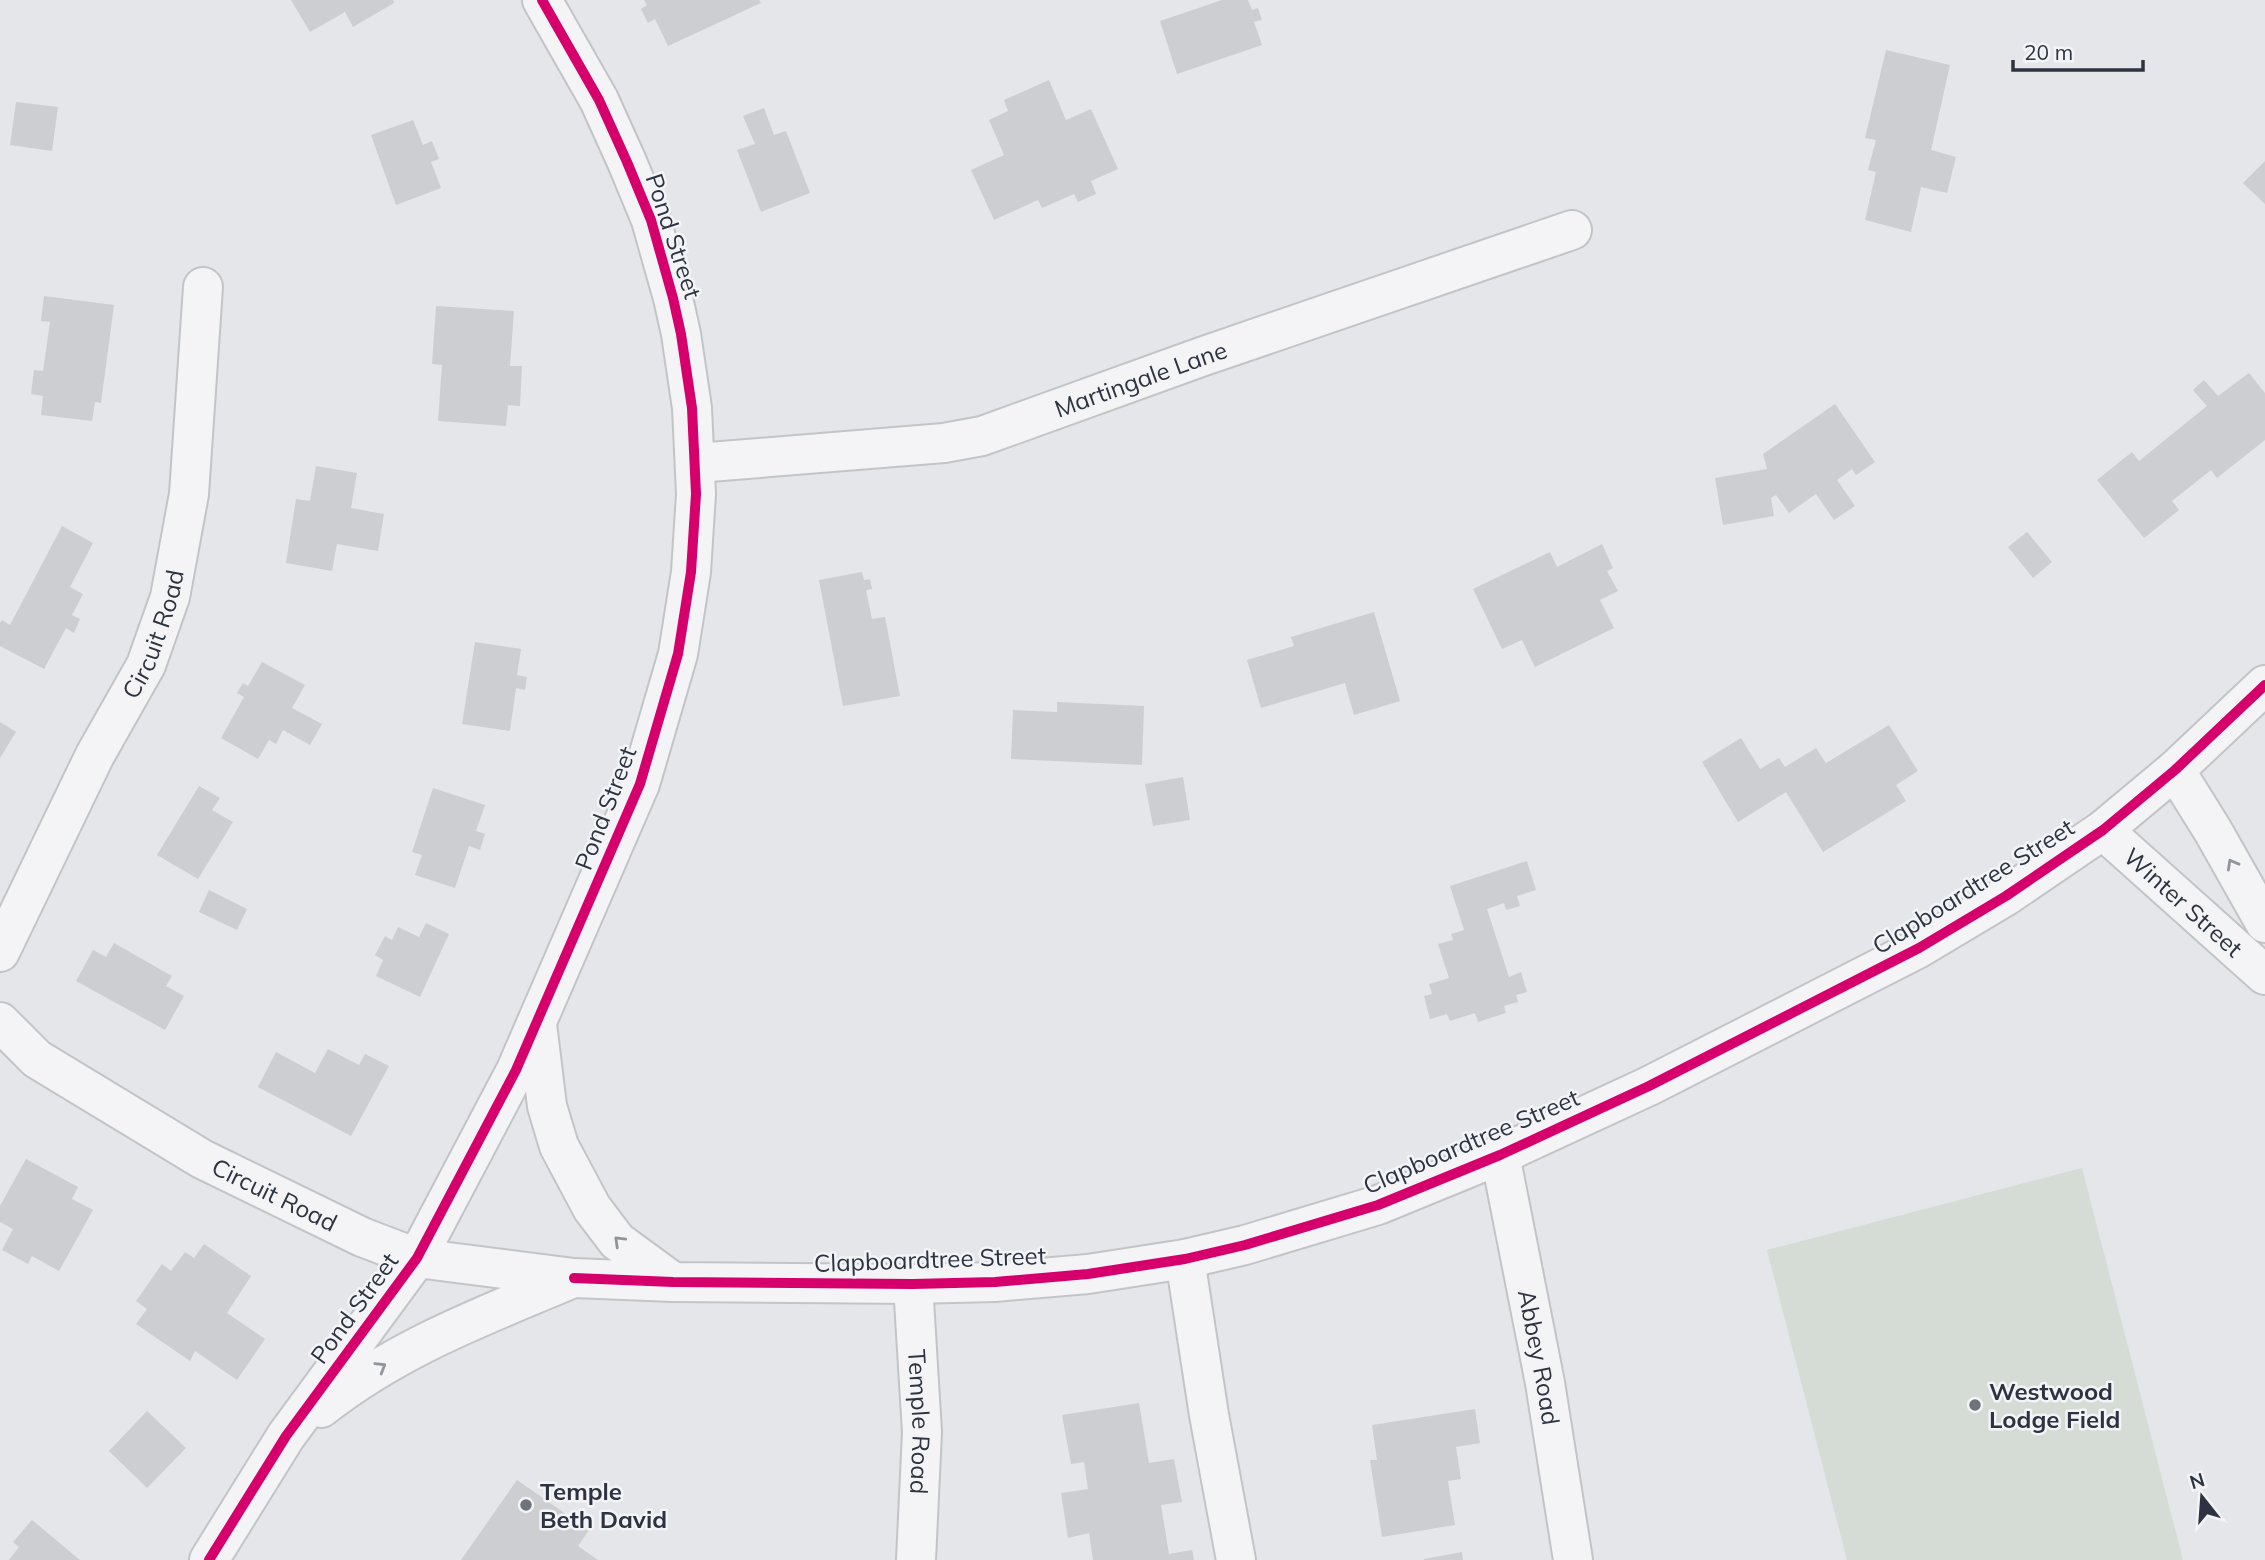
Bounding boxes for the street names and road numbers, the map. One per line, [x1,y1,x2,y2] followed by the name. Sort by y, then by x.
[640,170,708,302] street label: Pond Street
[1050,334,1231,424] street label: Martingale Lane
[115,567,190,704] street label: Circuit Road
[568,742,642,874] street label: Pond Street
[1867,812,2079,960] street label: Clapboardtree Street
[2118,841,2249,963] street label: Winter Street
[1358,1082,1584,1200] street label: Clapboardtree Street
[207,1151,342,1238] street label: Circuit Road
[814,1240,1046,1278] street label: Clapboardtree Street
[304,1247,404,1369] street label: Pond Street
[1512,1287,1566,1427] street label: Abbey Road
[902,1348,937,1495] street label: Temple Road

